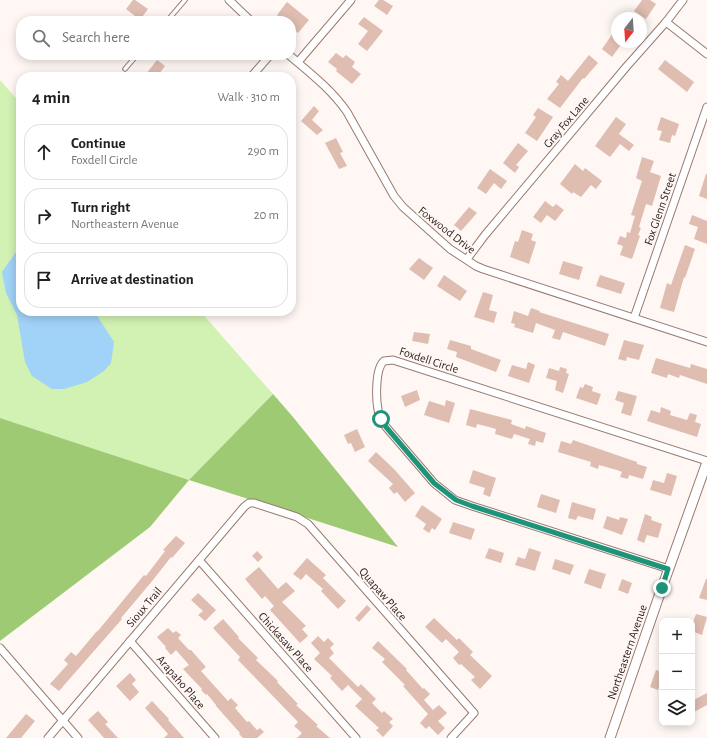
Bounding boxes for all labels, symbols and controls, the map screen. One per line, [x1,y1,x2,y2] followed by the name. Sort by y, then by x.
[611,12,647,48] north arrow
[16,16,296,60] search box
[30,27,52,49] icon: search
[62,30,130,45] text: Search here
[32,89,70,106] text: 4 min
[217,91,280,104] text: Walk · 310 m
[541,94,592,151] street label: Gray Fox Lane
[71,136,126,151] text: Continue
[33,141,55,163] icon: ahead
[248,145,279,158] text: 290 m
[71,154,137,167] text: Foxdell Circle
[642,171,678,247] street label: Fox Glenn Street
[71,200,130,215] text: Turn right
[416,204,478,256] street label: Foxwood Drive
[33,205,55,227] icon: right
[254,209,279,222] text: 20 m
[71,218,179,231] text: Northeastern Avenue
[33,269,55,291] icon: arrive
[71,272,194,287] text: Arrive at destination
[398,345,460,375] street label: Foxdell Circle
[372,410,390,428] route start
[356,565,409,623] street label: Quapaw Place
[653,579,671,597] route end
[124,585,164,629] street label: Sioux Trail
[605,603,649,701] street label: Northeastern Avenue
[256,610,316,674] street label: Chickasaw Place
[659,618,695,726] map controls
[659,618,695,654] button: +
[155,653,207,711] street label: Arapaho Place
[659,654,695,690] button: −
[659,690,695,726] button: layers

